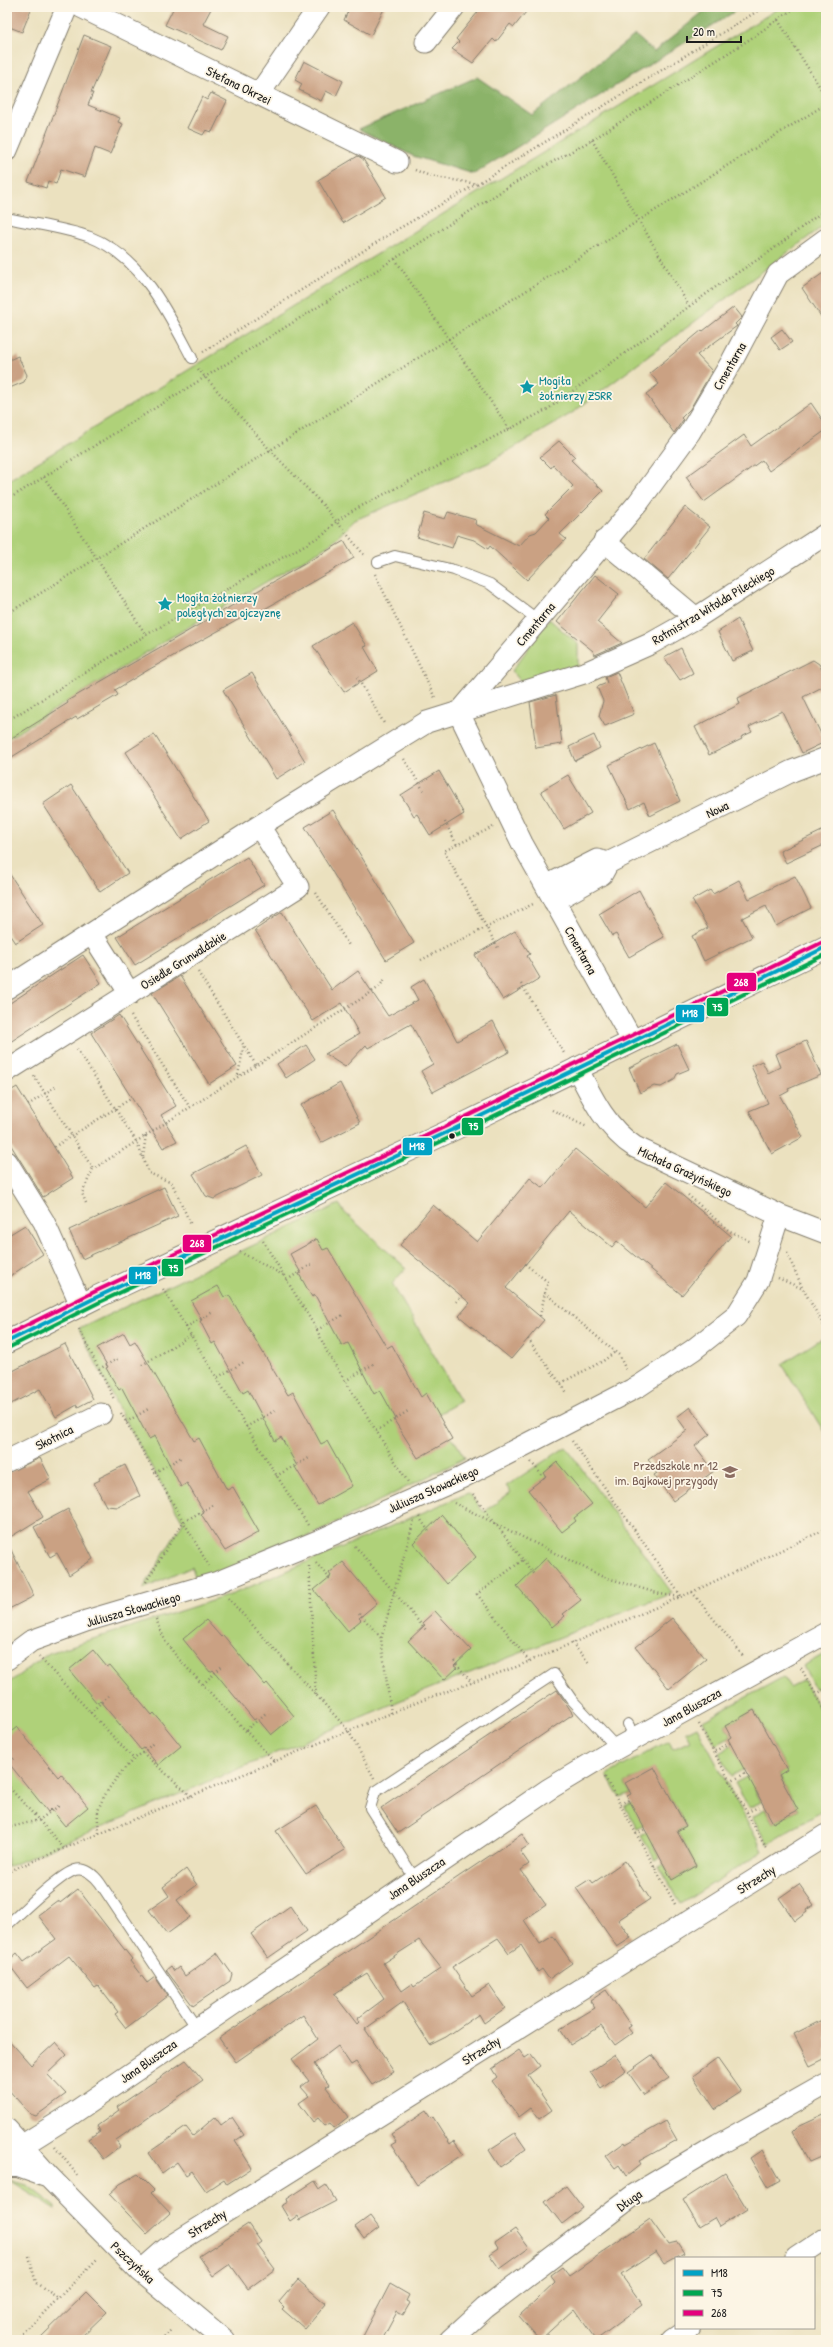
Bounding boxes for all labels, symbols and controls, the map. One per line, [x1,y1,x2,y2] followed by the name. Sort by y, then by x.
[687,18,741,44] scale bar
[693,23,715,40] text: 20 m
[203,61,275,109] street label: Stefana Okrzei
[708,339,750,393] street label: Cmentarna
[539,371,612,404] place label: Mogiła żołnierzy ZSRR
[518,378,536,396] place icon: Mogiła żołnierzy ZSRR
[648,561,778,649] street label: Rotmistrza Witolda Pileckiego
[177,588,281,621] place label: Mogiła żołnierzy poległych za ojczyznę
[156,595,174,613] place icon: Mogiła żołnierzy poległych za ojczyznę
[511,598,559,650] street label: Cmentarna
[703,796,731,822] street label: Nowa
[560,923,602,977] street label: Cmentarna
[137,926,229,994] street label: Osiedle Grunwaldzkie
[726,972,757,992] line badge: 268
[734,975,748,989] text: 268
[706,997,729,1017] line badge: 75
[711,1000,722,1014] text: 75
[675,1004,705,1023] line badge: M18
[682,1006,698,1020] text: M18
[461,1117,484,1136] line badge: 75
[467,1119,478,1133] text: 75
[447,1131,457,1141] unlabelled marker
[402,1137,433,1156] line badge: M18
[409,1139,425,1153] text: M18
[635,1141,735,1201] street label: Michała Grażyńskiego
[182,1234,212,1253] line badge: 268
[190,1236,204,1250] text: 268
[161,1258,184,1277] line badge: 75
[167,1261,178,1275] text: 75
[128,1266,158,1285] line badge: M18
[135,1268,151,1282] text: M18
[32,1420,76,1454] street label: Skotnica
[615,1456,718,1489] place label: Przedszkole nr 12 im. Bajkowej przygody
[385,1461,481,1517] street label: Juliusza Słowackiego
[721,1463,739,1481] school or university icon: Przedszkole nr 12 im. Bajkowej przygody
[84,1587,182,1631] street label: Juliusza Słowackiego
[658,1683,724,1731] street label: Jana Bluszcza
[384,1852,448,1904] street label: Jana Bluszcza
[733,1860,779,1898] street label: Strzechy
[458,2031,504,2069] street label: Strzechy
[116,2035,180,2087] street label: Jana Bluszcza
[613,2185,645,2215] street label: Długa
[184,2204,230,2242] street label: Strzechy
[107,2237,159,2287] street label: Pszczyńska
[675,2257,815,2329] legend
[711,2264,728,2281] text: M18
[711,2284,722,2301] text: 75
[711,2304,727,2321] text: 268

